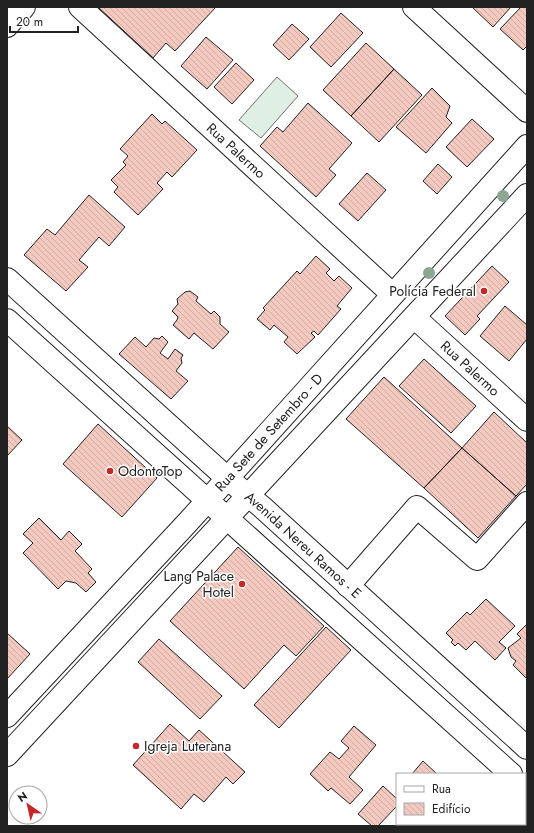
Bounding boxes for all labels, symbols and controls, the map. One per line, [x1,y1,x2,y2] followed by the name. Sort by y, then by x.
[10,8,78,34] scale bar
[16,13,43,31] text: 20 m
[202,118,270,183] street label: Rua Palermo
[389,281,476,301] place label: Polícia Federal
[479,286,489,296] marker: Polícia Federal
[436,336,504,401] street label: Rua Palermo
[210,369,327,496] street label: Rua Sete de Setembro - D
[118,461,182,481] place label: OdontoTop
[105,466,115,476] marker: OdontoTop
[241,487,366,603] street label: Avenida Nereu Ramos - E
[164,566,234,602] place label: Lang Palace Hotel
[237,579,247,589] marker: Lang Palace Hotel
[144,736,231,756] place label: Igreja Luterana
[131,741,141,751] marker: Igreja Luterana
[396,773,526,825] legend
[432,780,451,798] text: Rua
[8,785,48,825] north arrow
[14,788,31,806] text: N
[432,800,471,818] text: Edifício

